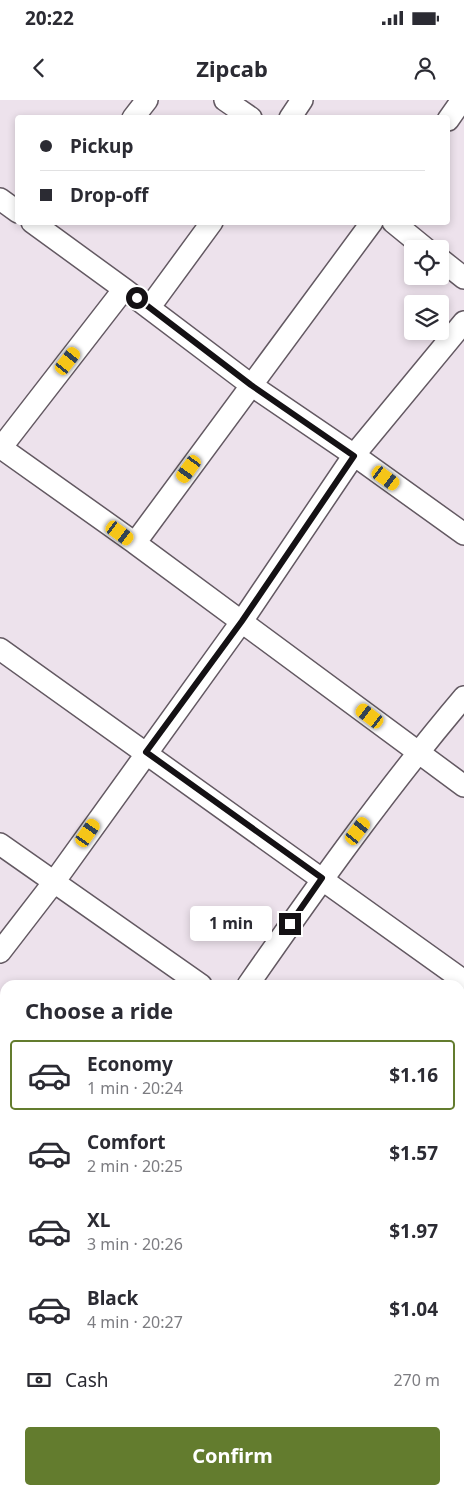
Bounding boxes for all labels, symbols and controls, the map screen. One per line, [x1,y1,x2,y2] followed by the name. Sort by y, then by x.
[25,5,74,31] text: 20:22
[196,53,268,83] text: Zipcab
[25,54,53,82] icon: back
[411,54,439,82] icon: person
[70,133,133,159] text: Pickup
[70,182,149,208] text: Drop-off
[404,240,449,340] map controls
[404,240,449,285] button: locate
[126,287,148,309] route start
[404,295,449,340] button: layers
[52,345,83,377] car
[174,452,203,486] car
[369,463,402,493] car
[103,518,136,548] car
[353,701,386,731] car
[342,815,373,847] car
[73,816,102,850] car
[190,906,272,942] callout: 1 min
[209,912,253,934] text: 1 min
[279,913,301,935] route end
[25,995,173,1025] text: Choose a ride
[87,1051,173,1077] text: Economy
[27,1053,72,1098] icon: car
[389,1062,438,1088] text: $1.16
[87,1077,183,1099] text: 1 min · 20:24
[87,1129,166,1155] text: Comfort
[27,1131,72,1176] icon: car
[389,1140,438,1166] text: $1.57
[87,1155,183,1177] text: 2 min · 20:25
[87,1207,110,1233] text: XL
[27,1209,72,1254] icon: car
[389,1218,438,1244] text: $1.97
[87,1233,183,1255] text: 3 min · 20:26
[87,1285,138,1311] text: Black
[27,1287,72,1332] icon: car
[389,1296,438,1322] text: $1.04
[87,1311,183,1333] text: 4 min · 20:27
[25,1366,53,1394] icon: cash
[65,1367,109,1393] text: Cash
[393,1369,440,1391] text: 270 m
[25,1427,440,1485] button: Confirm

